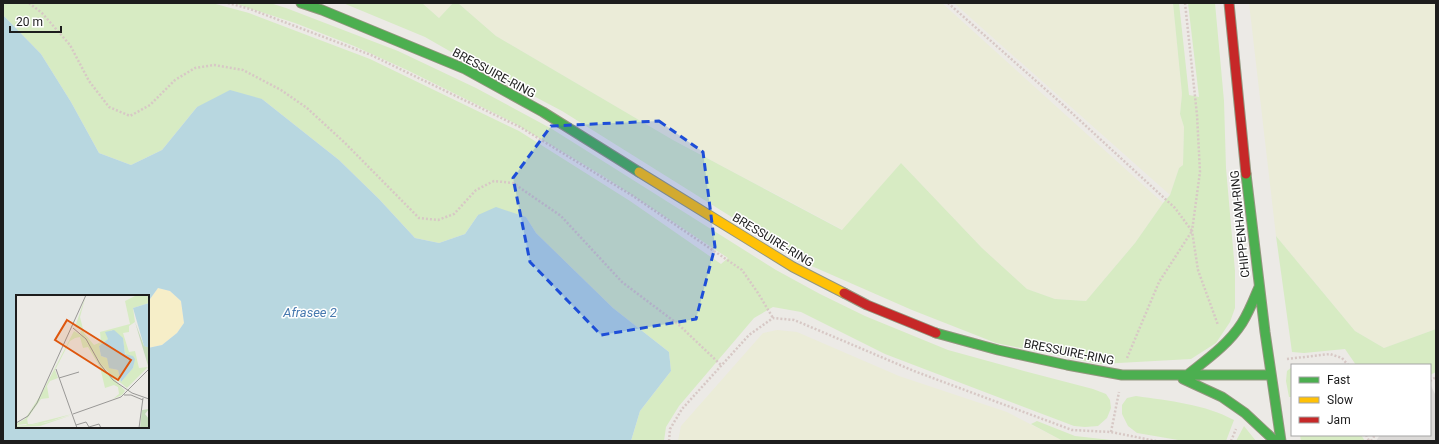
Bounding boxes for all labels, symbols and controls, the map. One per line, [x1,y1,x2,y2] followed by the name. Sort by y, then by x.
[10,8,61,34] scale bar
[16,15,43,29] text: 20 m
[450,45,538,101] street label: BRESSUIRE-RING
[1227,170,1253,278] street label: CHIPPENHAM-RING
[730,210,816,270] street label: BRESSUIRE-RING
[16,295,149,428] inset map
[282,305,337,320] water label: Afrasee 2
[1023,336,1115,368] street label: BRESSUIRE-RING
[1291,364,1431,436] legend
[1327,373,1350,387] text: Fast
[1327,393,1353,407] text: Slow
[1327,413,1351,427] text: Jam

